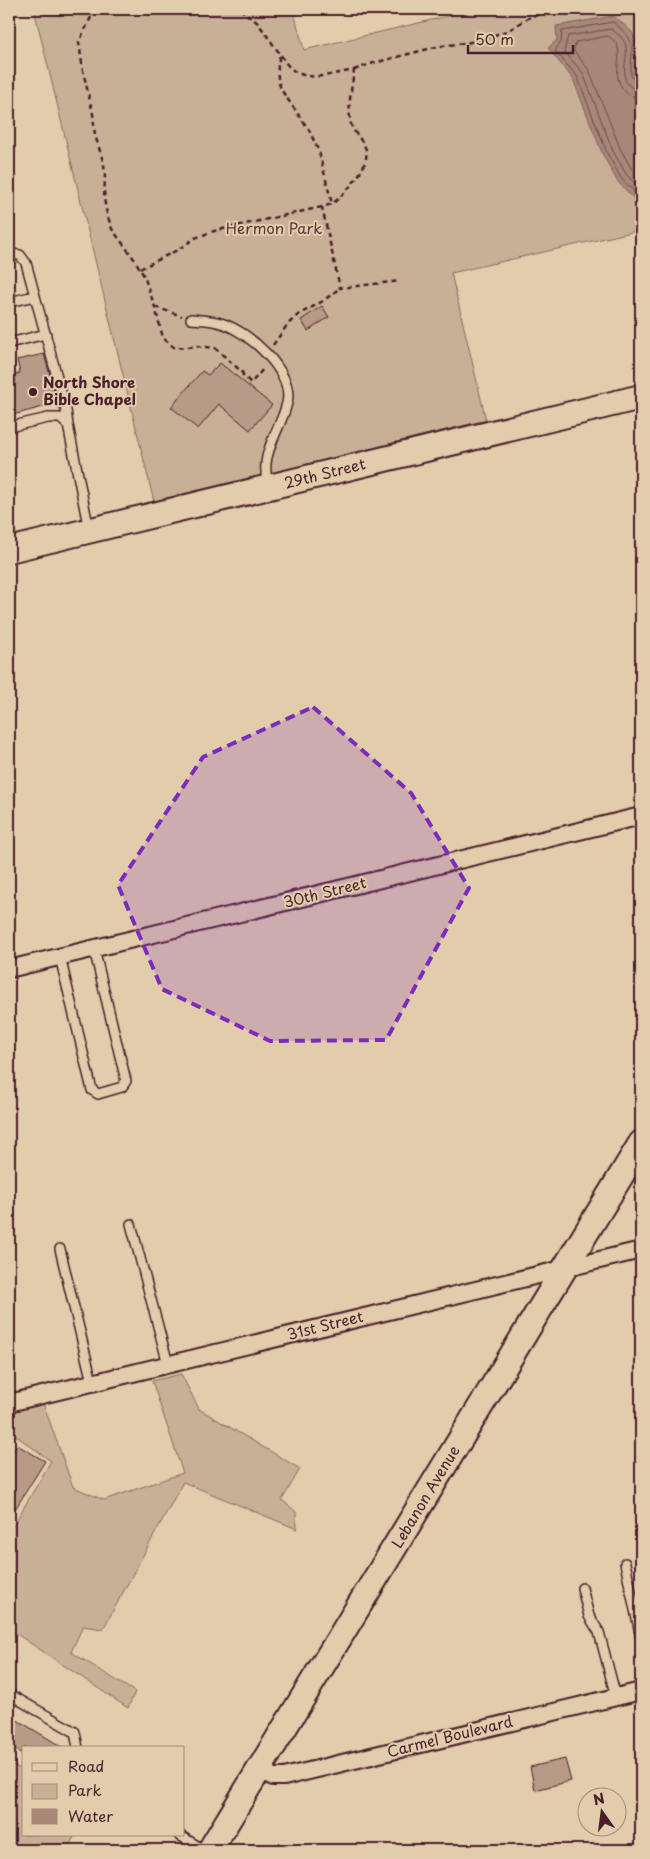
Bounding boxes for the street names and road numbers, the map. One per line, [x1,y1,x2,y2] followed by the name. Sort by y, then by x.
[282,451,368,494] street label: 29th Street
[281,870,368,913] street label: 30th Street
[284,1304,365,1345] street label: 31st Street
[385,1440,465,1552] street label: Lebanon Avenue
[384,1709,515,1762] street label: Carmel Boulevard

